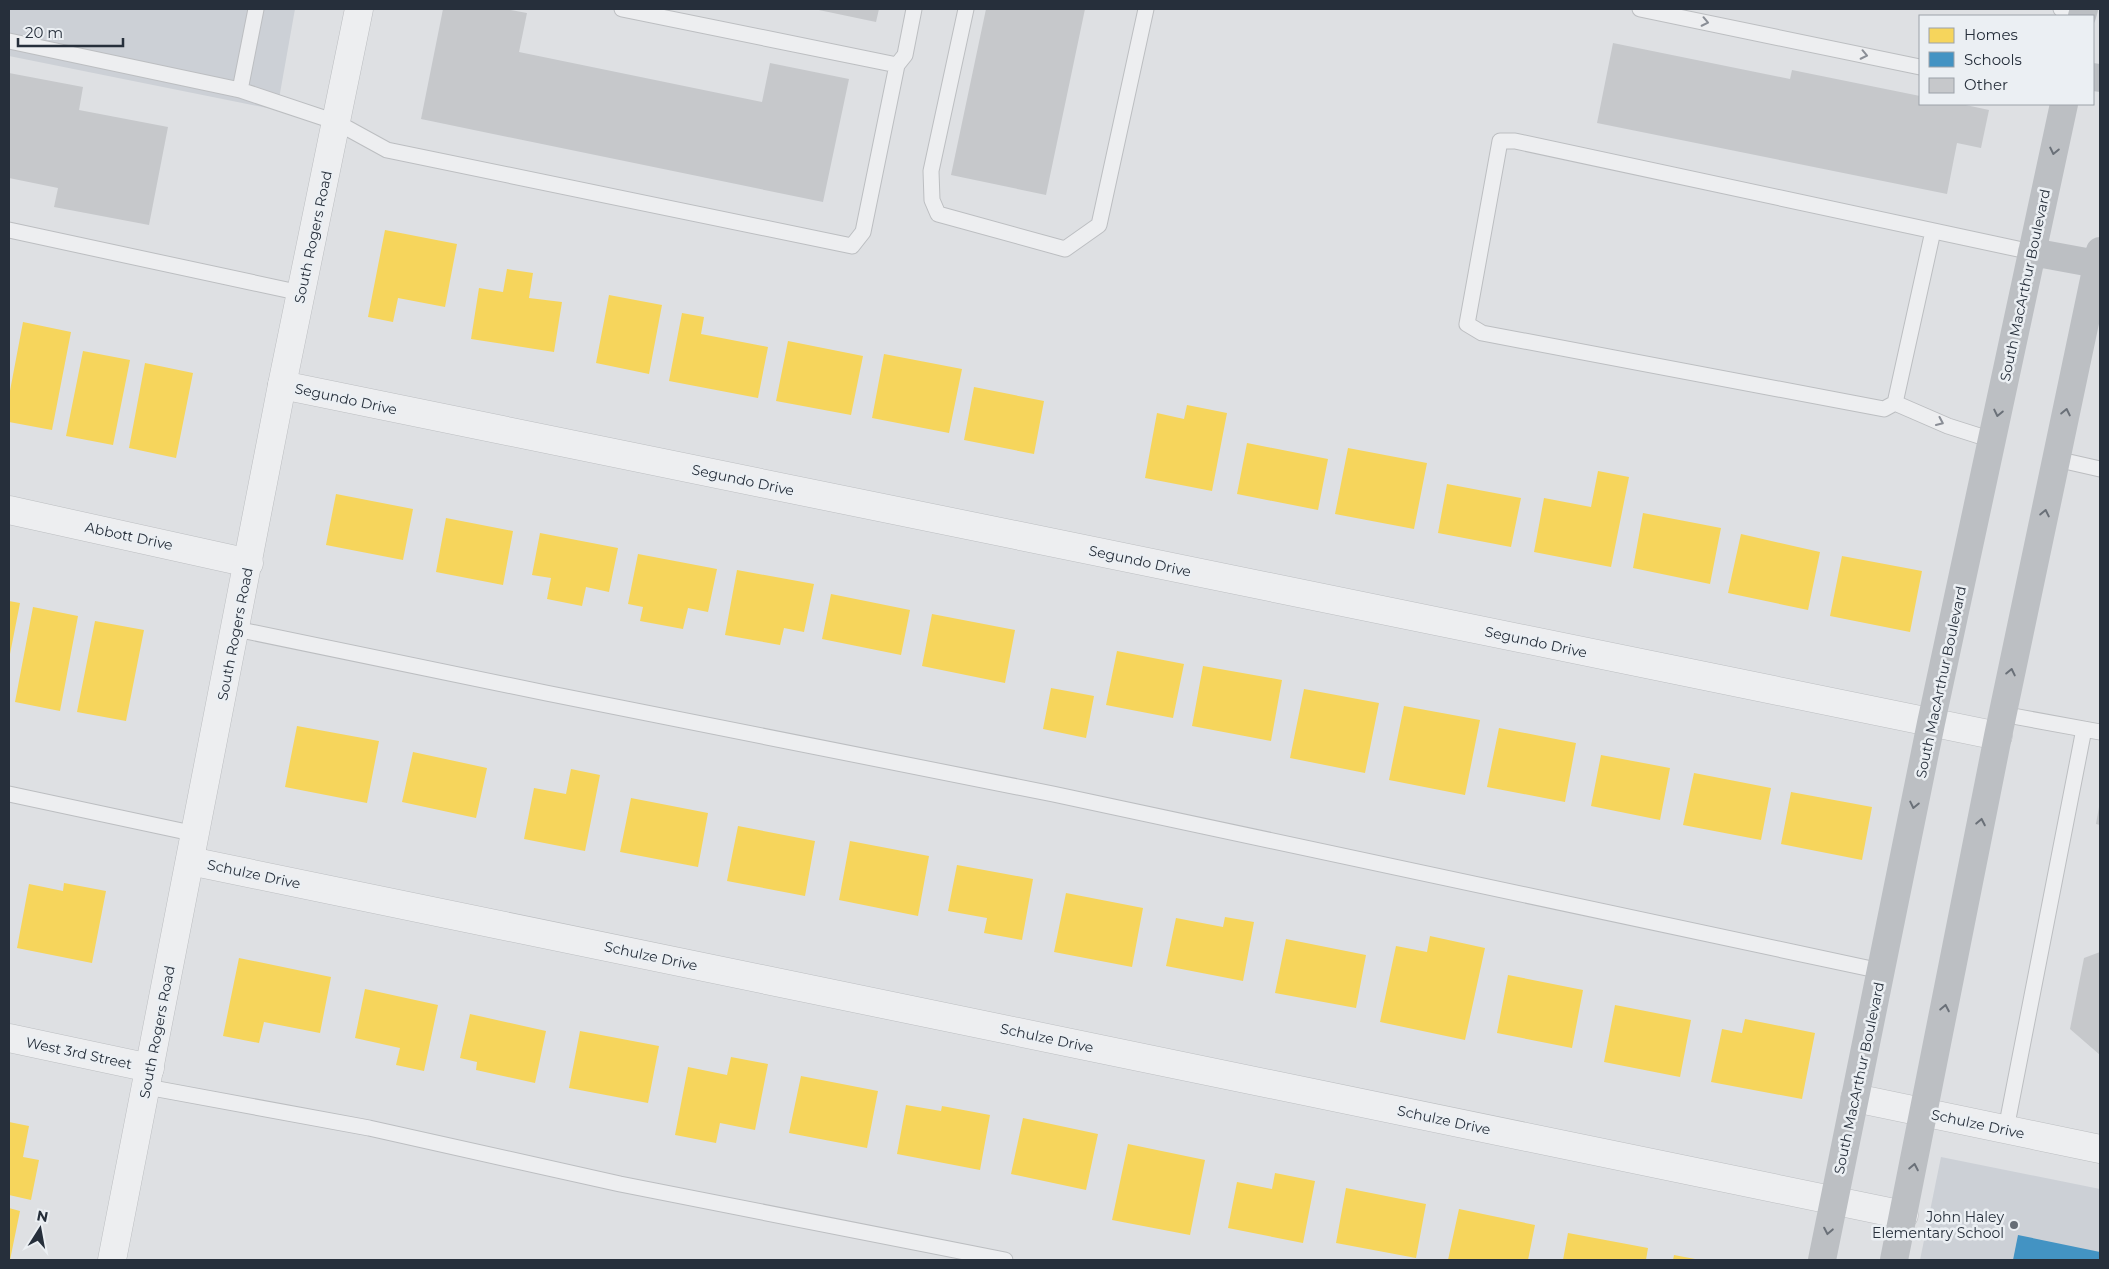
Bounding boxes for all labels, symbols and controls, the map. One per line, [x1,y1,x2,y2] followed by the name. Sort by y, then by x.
[18,15,122,47] scale bar
[1919,15,2094,105] legend
[1701,16,1710,27] one-way arrow
[25,23,63,42] text: 20 m
[1964,25,2018,44] text: Homes
[1860,49,1869,60] one-way arrow
[1964,50,2022,69] text: Schools
[1964,75,2008,94] text: Other
[2049,147,2060,156] one-way arrow
[290,169,336,305] street label: South Rogers Road
[1996,187,2054,383] street label: South MacArthur Boulevard
[293,379,399,419] street label: Segundo Drive
[2060,407,2071,416] one-way arrow
[1993,409,2004,417] one-way arrow
[1935,416,1944,427] one-way arrow
[690,460,796,500] street label: Segundo Drive
[2039,508,2050,517] one-way arrow
[83,518,175,554] street label: Abbott Drive
[1087,541,1193,581] street label: Segundo Drive
[213,566,257,702] street label: South Rogers Road
[1912,584,1970,780] street label: South MacArthur Boulevard
[1483,622,1589,662] street label: Segundo Drive
[2006,667,2016,676] one-way arrow
[1910,801,1920,809] one-way arrow
[1975,818,1986,827] one-way arrow
[206,855,302,893] street label: Schulze Drive
[603,937,699,975] street label: Schulze Drive
[135,964,179,1100] street label: South Rogers Road
[1830,980,1888,1176] street label: South MacArthur Boulevard
[1939,1003,1949,1012] one-way arrow
[999,1019,1095,1057] street label: Schulze Drive
[24,1033,134,1073] street label: West 3rd Street
[1396,1101,1492,1139] street label: Schulze Drive
[1930,1105,2026,1143] street label: Schulze Drive
[1908,1163,1918,1172] one-way arrow
[15,1204,65,1254] north arrow
[35,1206,50,1226] text: N
[1872,1208,2004,1242] place label: John Haley Elementary School
[2008,1219,2020,1231] marker: John Haley Elementary School
[1823,1227,1833,1236] one-way arrow

